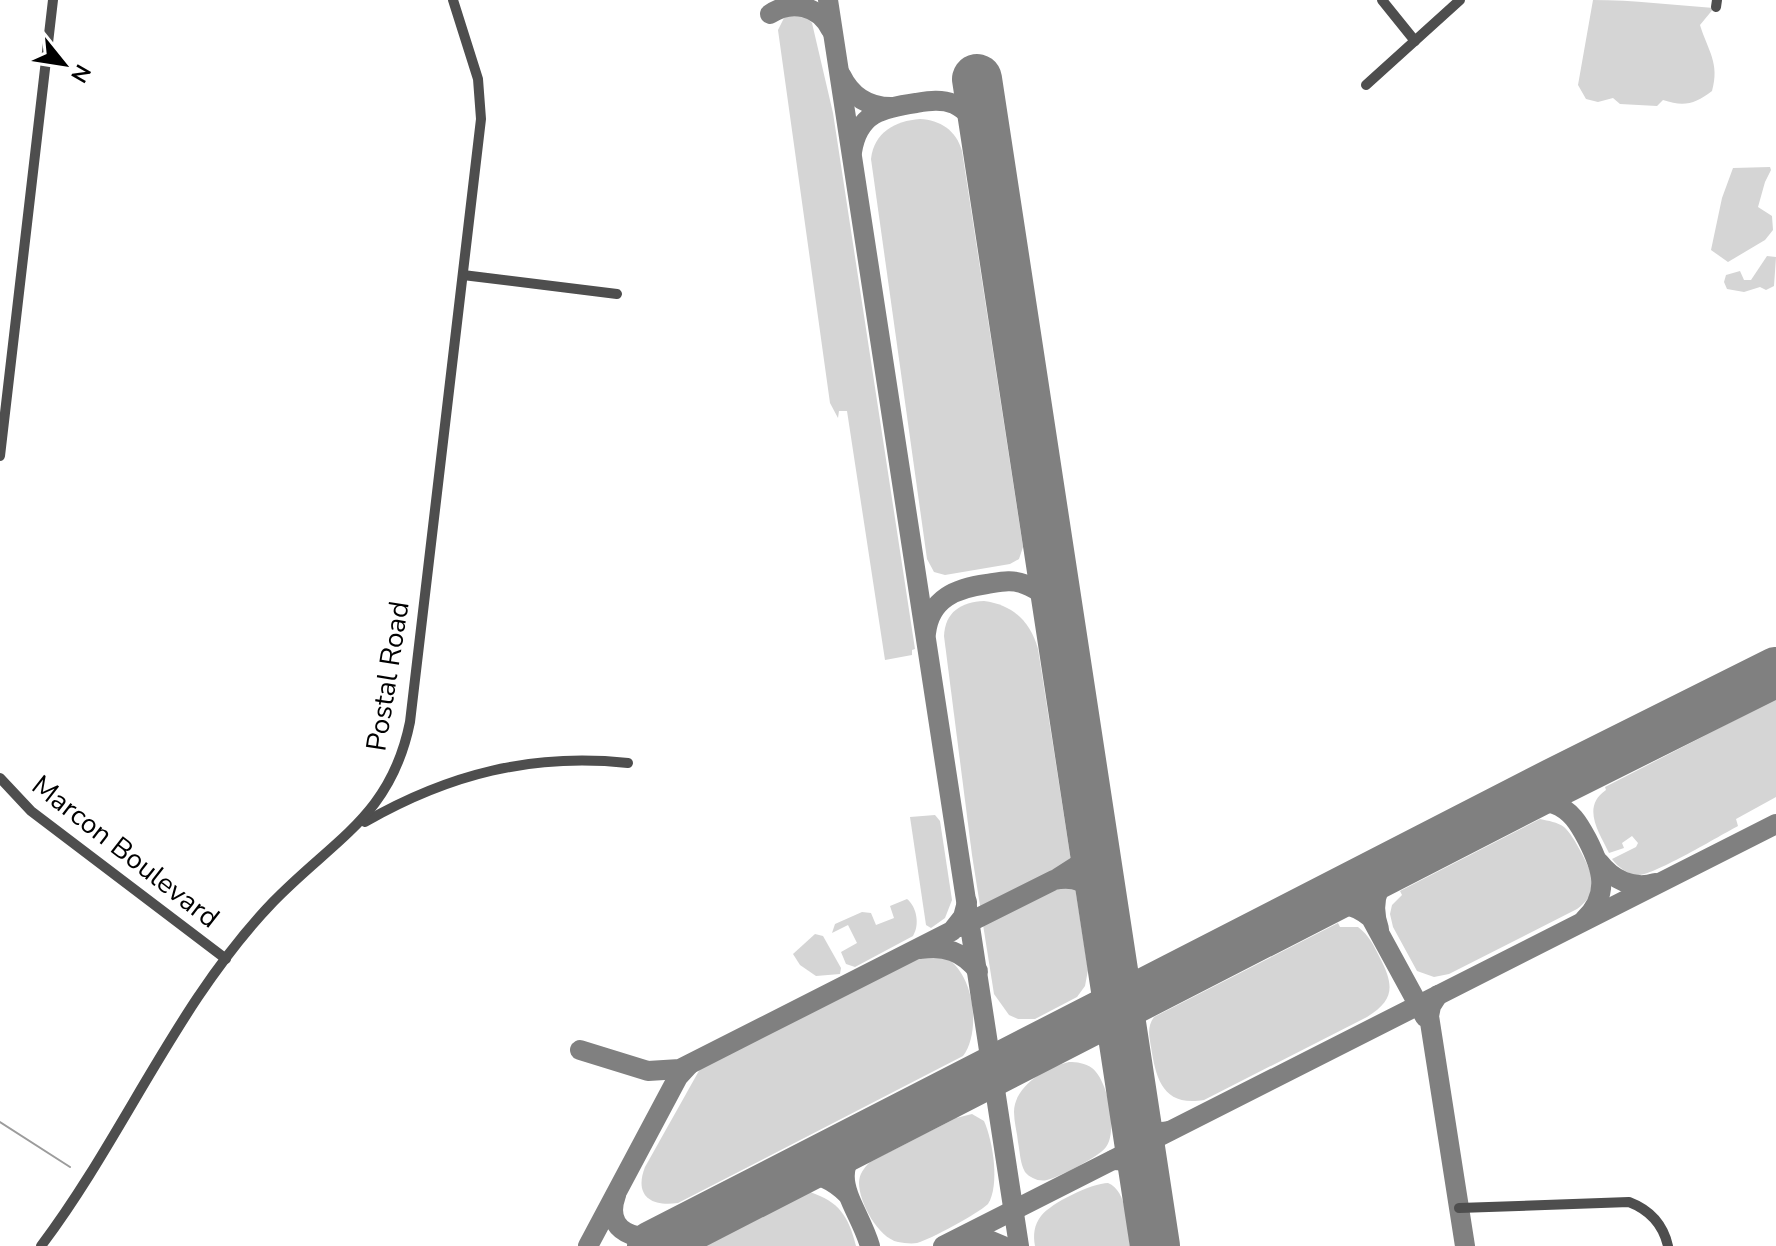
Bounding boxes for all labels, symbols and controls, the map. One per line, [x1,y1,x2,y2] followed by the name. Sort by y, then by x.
[24,24,104,104] north arrow
[63,59,98,88] text: N
[357,598,419,754] street label: Postal Road
[24,767,227,937] street label: Marcon Boulevard

